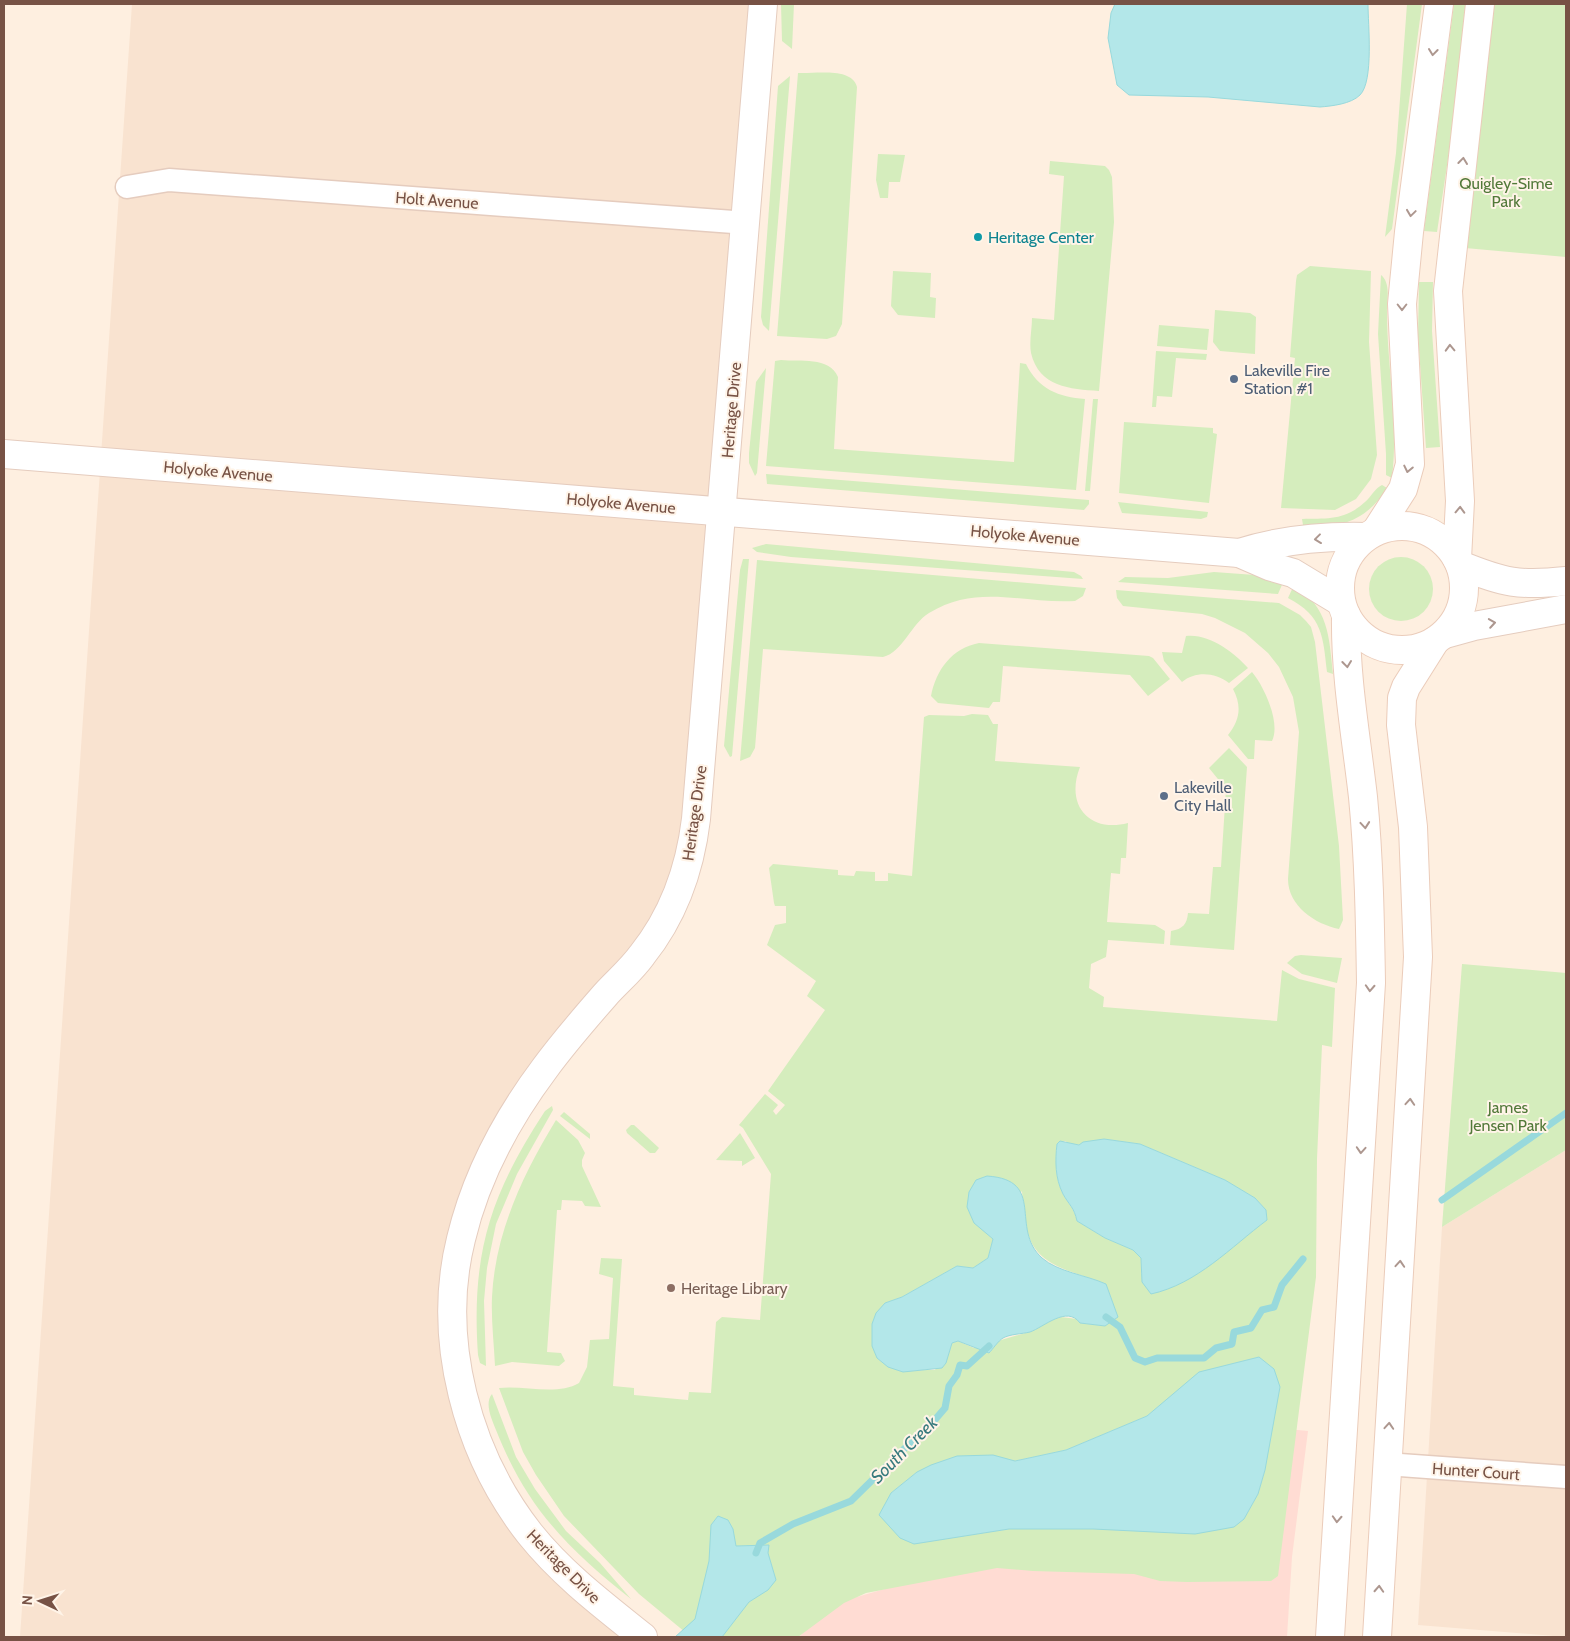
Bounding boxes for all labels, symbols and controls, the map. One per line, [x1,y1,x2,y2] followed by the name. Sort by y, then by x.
[1428,48,1439,56] one-way arrow
[1457,157,1468,165] one-way arrow
[1459,174,1553,211] park label: Quigley-Sime Park
[395,188,479,213] street label: Holt Avenue
[1406,209,1417,217] one-way arrow
[988,228,1095,247] place label: Heritage Center
[972,231,984,243] marker: Heritage Center
[1397,304,1407,311] one-way arrow
[1444,343,1455,351] one-way arrow
[718,361,745,459] street label: Heritage Drive
[1244,361,1330,398] place label: Lakeville Fire Station #1
[1228,373,1240,385] marker: Lakeville Fire Station #1
[163,457,273,486] street label: Holyoke Avenue
[1403,464,1414,473] one-way arrow
[566,489,676,518] street label: Holyoke Avenue
[1454,506,1465,514] one-way arrow
[970,521,1080,550] street label: Holyoke Avenue
[1314,533,1322,544] one-way arrow
[1488,619,1497,629] one-way arrow
[1341,660,1352,668] one-way arrow
[678,764,711,862] street label: Heritage Drive
[1174,778,1232,815] place label: Lakeville City Hall
[1158,790,1170,802] marker: Lakeville City Hall
[1360,822,1371,830] one-way arrow
[1365,984,1376,992] one-way arrow
[1405,1098,1416,1106] one-way arrow
[1468,1098,1547,1135] park label: James Jensen Park
[1355,1146,1366,1154] one-way arrow
[1394,1260,1405,1268] one-way arrow
[681,1279,788,1298] place label: Heritage Library
[665,1282,677,1294] marker: Heritage Library
[866,1411,943,1488] water label: South Creek
[1383,1422,1394,1430] one-way arrow
[1432,1459,1521,1484] street label: Hunter Court
[1331,1515,1342,1523] one-way arrow
[523,1526,604,1607] street label: Heritage Drive
[15,1576,65,1626] north arrow
[1374,1584,1385,1592] one-way arrow
[18,1595,36,1606] text: N

